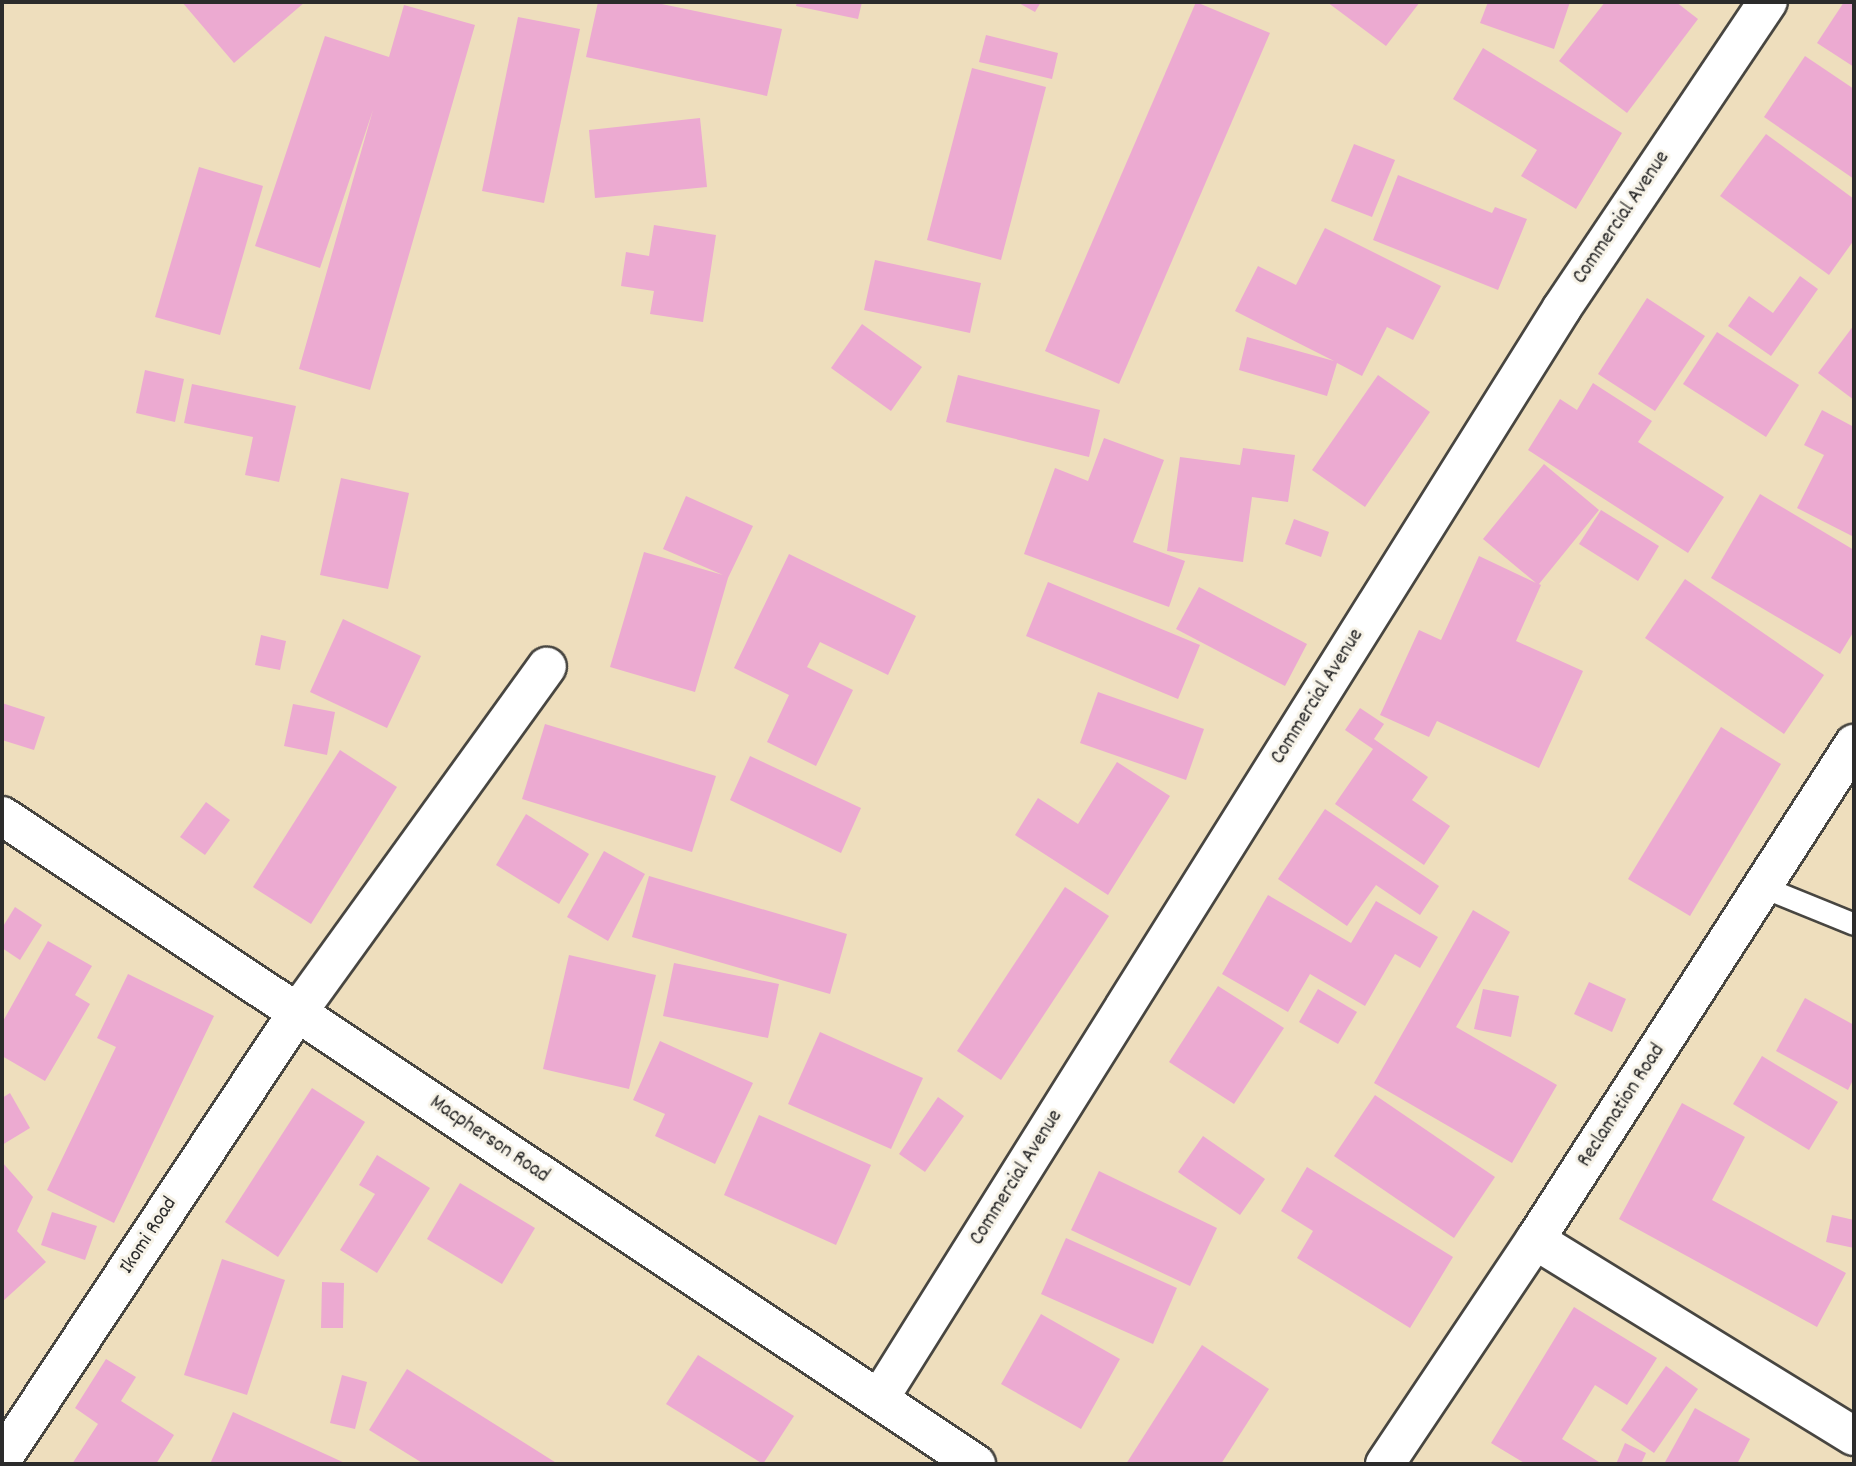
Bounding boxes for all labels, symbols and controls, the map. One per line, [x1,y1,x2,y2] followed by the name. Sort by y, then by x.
[1568,147,1676,289] street label: Commercial Avenue
[1266,625,1370,769] street label: Commercial Avenue
[1573,1040,1671,1172] street label: Reclamation Road
[424,1091,554,1189] street label: Macpherson Road
[965,1106,1069,1250] street label: Commercial Avenue
[115,1193,183,1279] street label: Ikomi Road

